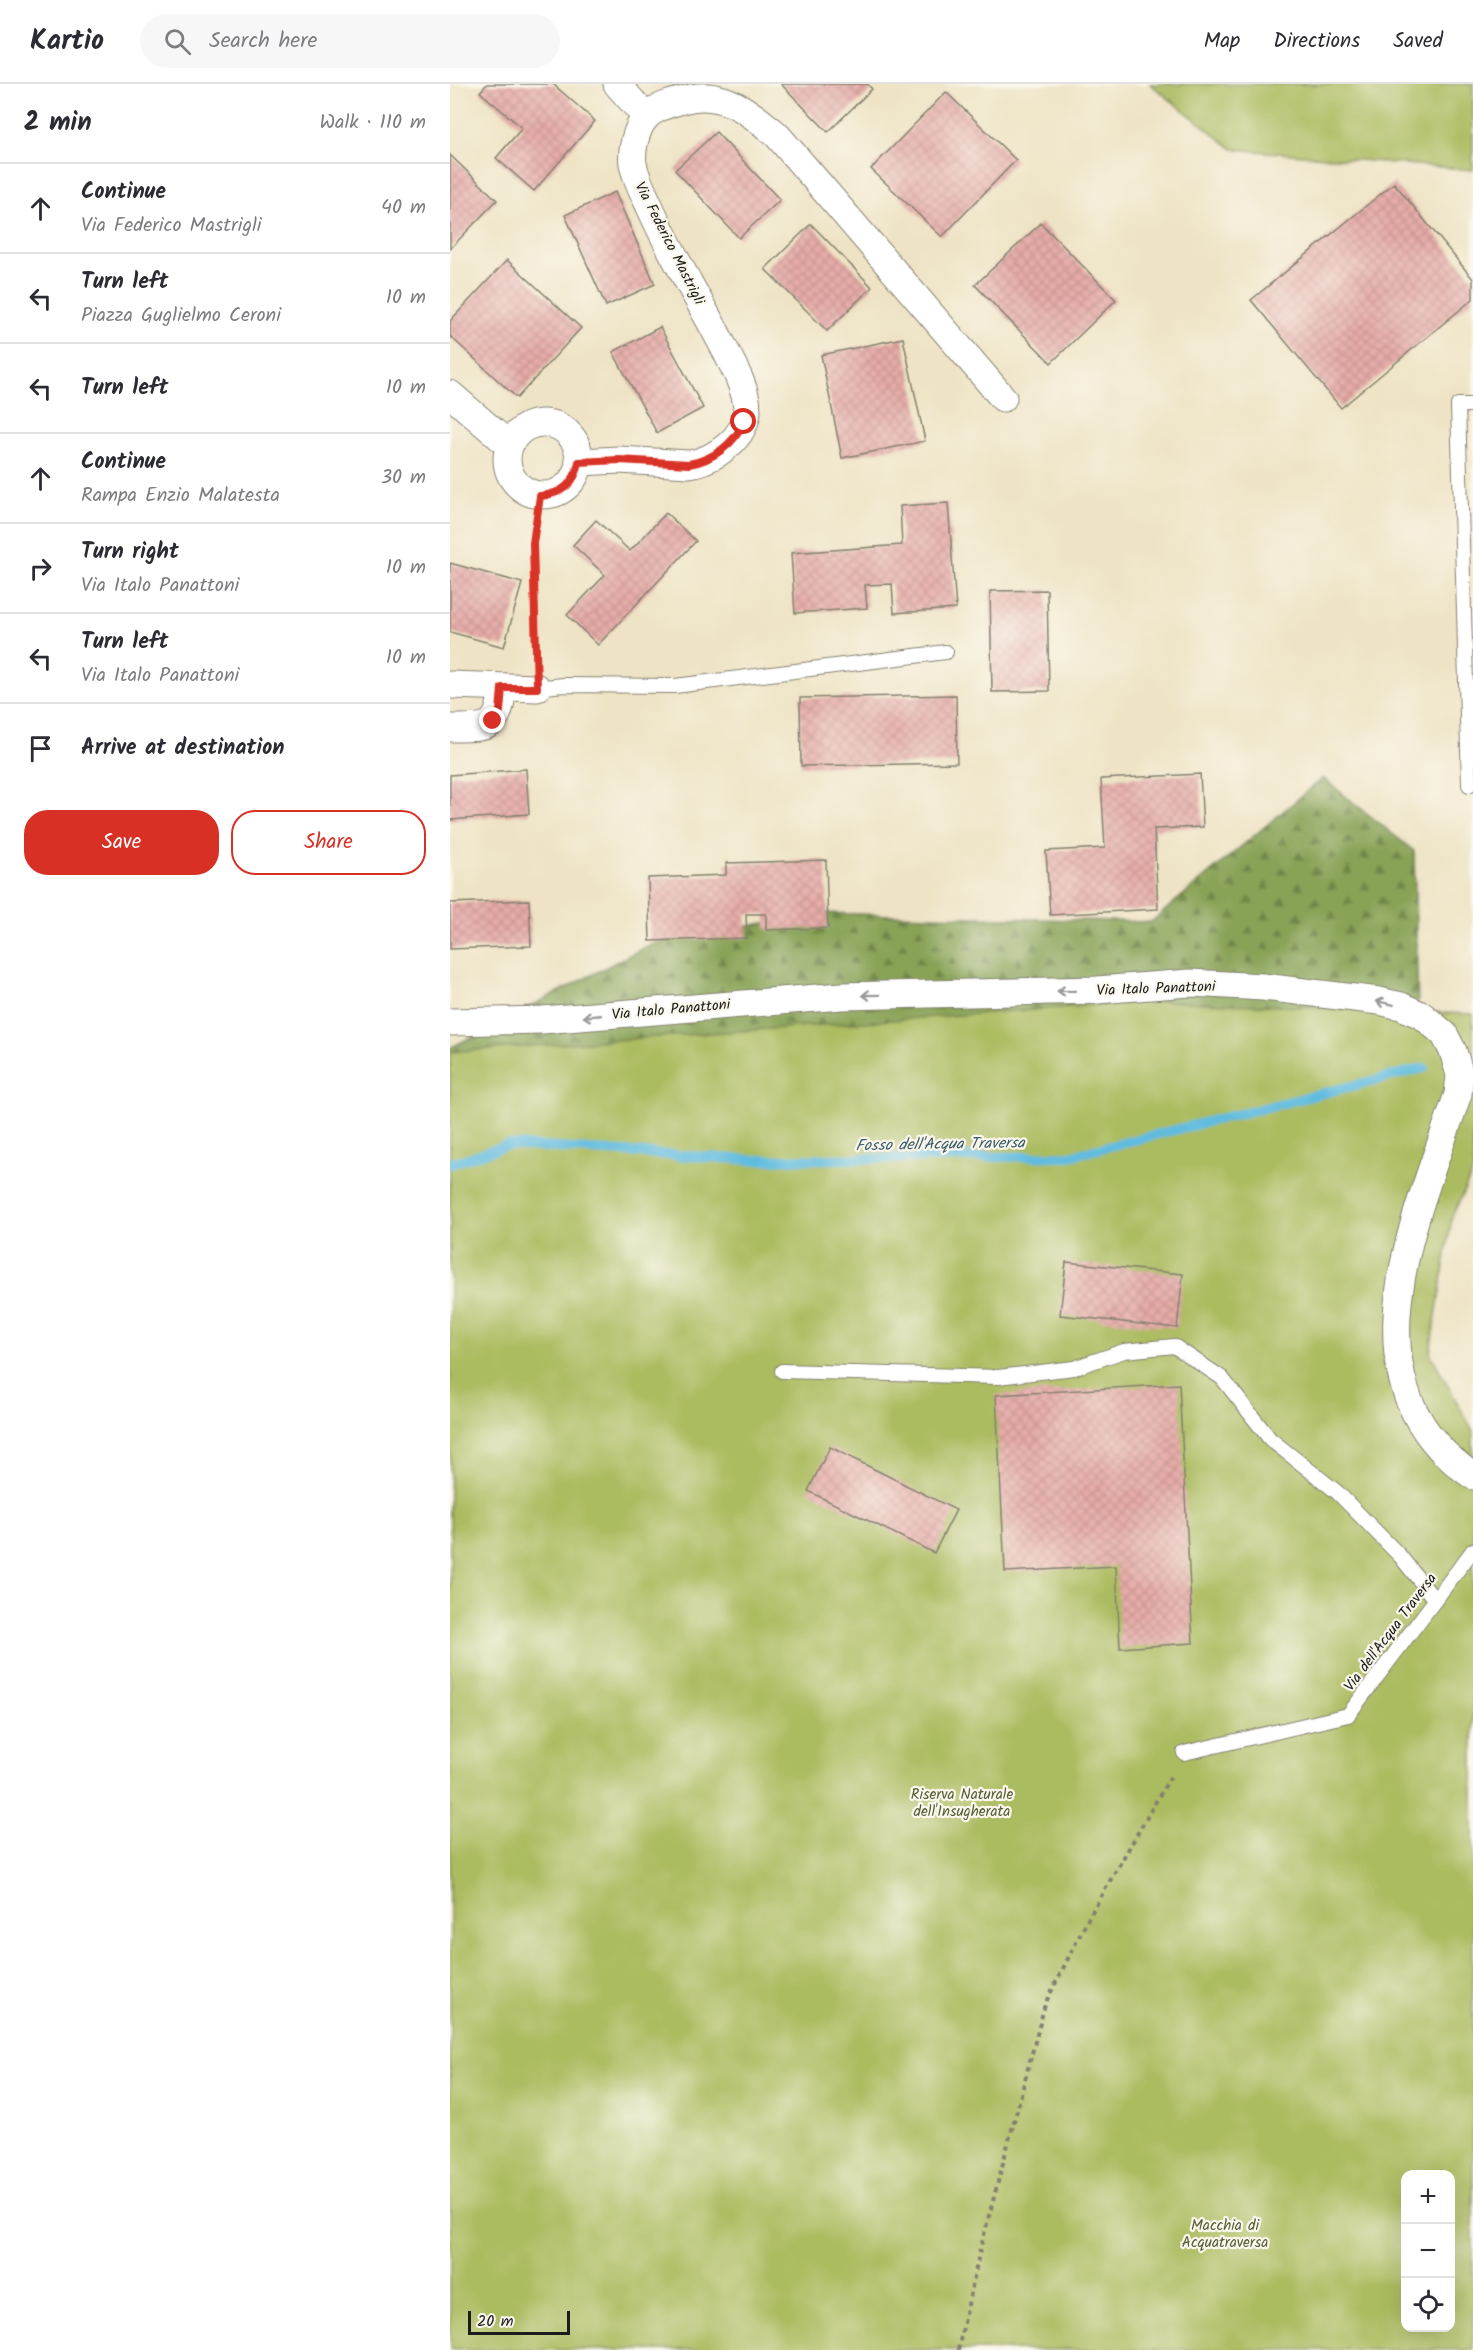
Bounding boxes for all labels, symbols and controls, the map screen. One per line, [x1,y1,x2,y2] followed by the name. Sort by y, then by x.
[140,14,560,68] search box
[30,19,104,64] text: Kartio
[209,24,317,59] text: Search here
[161,25,194,58] icon: search
[1204,25,1240,58] text: Map
[1273,25,1360,58] text: Directions
[1393,25,1443,58] text: Saved
[24,102,92,144] text: 2 min
[319,107,426,139] text: Walk · 110 m
[81,175,166,210] text: Continue
[628,178,711,311] street label: Via Federico Mastrigli
[24,192,57,225] icon: ahead
[381,192,426,224] text: 40 m
[81,210,262,242] text: Via Federico Mastrigli
[81,265,168,300] text: Turn left
[24,282,57,315] icon: left
[386,282,426,314] text: 10 m
[81,300,281,332] text: Piazza Guglielmo Ceroni
[81,371,168,406] text: Turn left
[24,372,57,405] icon: left
[386,372,426,404] text: 10 m
[730,408,756,434] route start
[81,445,166,480] text: Continue
[24,462,57,495] icon: ahead
[381,462,426,494] text: 30 m
[81,480,280,512] text: Rampa Enzio Malatesta
[81,535,179,570] text: Turn right
[24,552,57,585] icon: right
[386,552,426,584] text: 10 m
[81,570,239,602] text: Via Italo Panattoni
[81,625,168,660] text: Turn left
[24,642,57,675] icon: left
[386,642,426,674] text: 10 m
[81,660,239,692] text: Via Italo Panattoni
[479,707,505,733] route end
[81,731,284,766] text: Arrive at destination
[24,732,57,765] icon: arrive
[24,810,219,875] button: Save
[231,810,426,875] button: Share
[1096,975,1217,1003] street label: Via Italo Panattoni
[1056,985,1076,996] one-way arrow
[861,989,881,1001] one-way arrow
[611,993,733,1027] street label: Via Italo Panattoni
[1376,997,1395,1008] one-way arrow
[583,1011,603,1022] one-way arrow
[855,1130,1026,1158] water label: Fosso dell'Acqua Traversa
[1338,1568,1443,1697] street label: Via dell'Acqua Traversa
[911,1783,1013,1824] park label: Riserva Naturale dell'Insugherata
[1401,2170,1455,2332] map controls
[1401,2170,1455,2224] button: +
[1182,2214,1268,2255] park label: Macchia di Acquatraversa
[1401,2224,1455,2278] button: −
[1401,2278,1455,2332] button: locate
[468,2308,570,2336] scale bar
[477,2309,513,2334] text: 20 m

